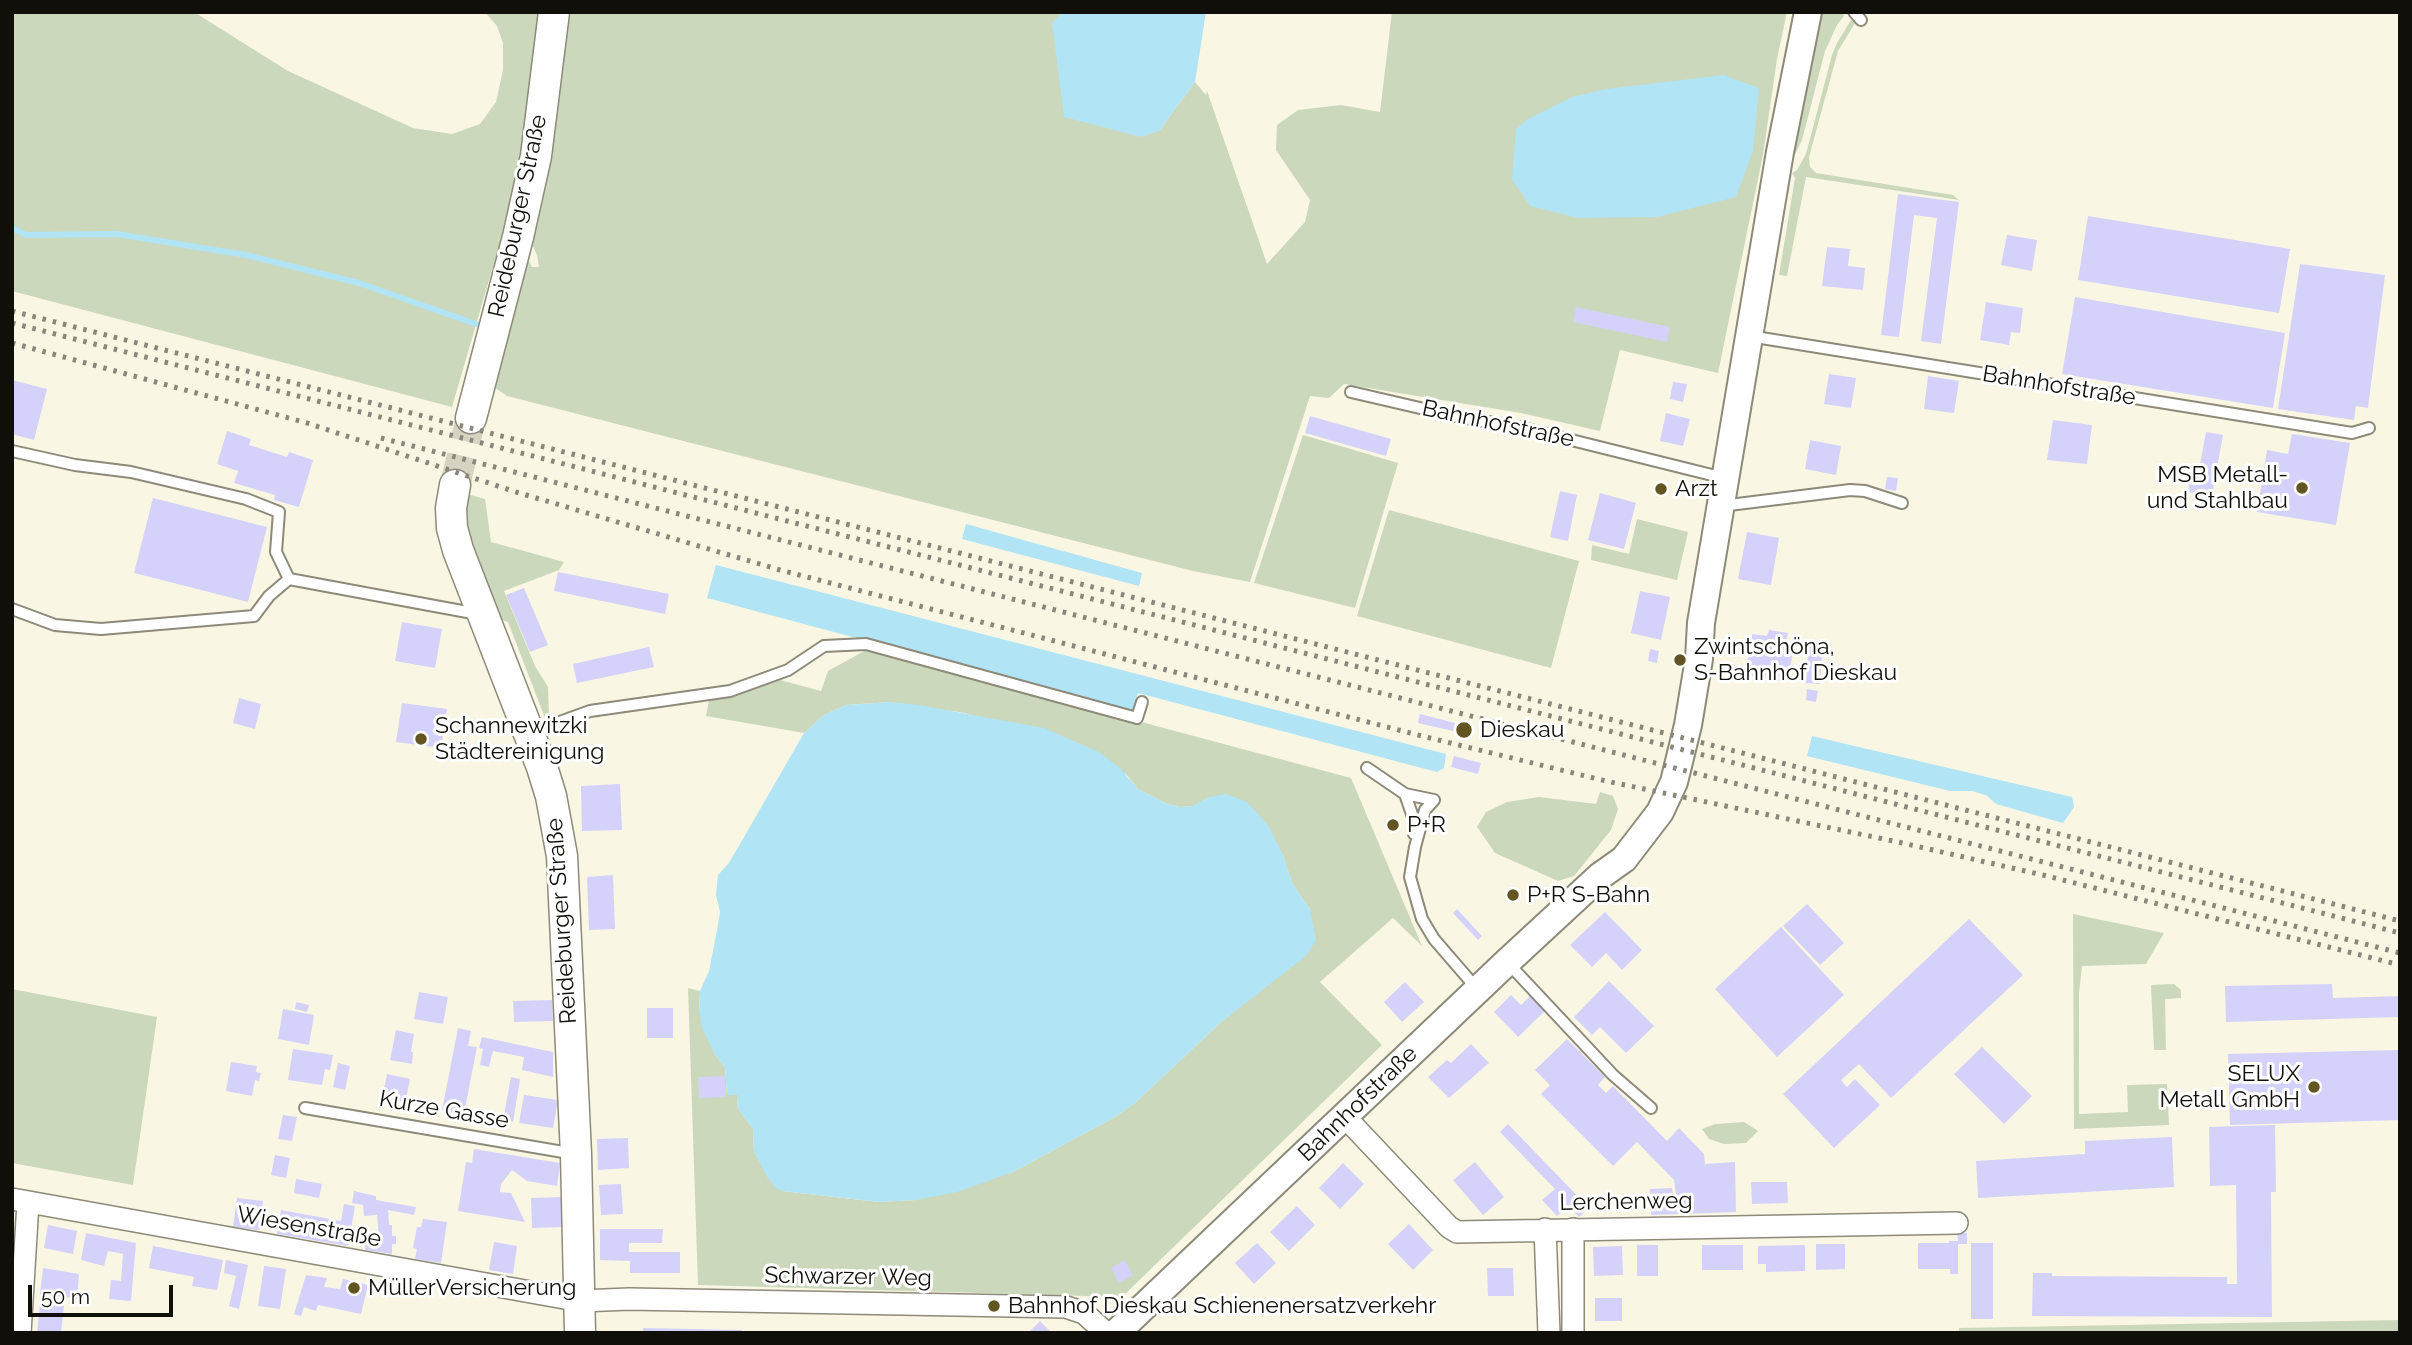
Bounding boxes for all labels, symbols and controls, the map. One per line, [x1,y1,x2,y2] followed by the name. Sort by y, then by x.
[483,112,553,320] street label: Reideburger Straße
[1980,360,2138,412] street label: Bahnhofstraße
[1419,394,1577,454] street label: Bahnhofstraße
[2147,461,2288,515] place label: MSB Metall- und Stahlbau
[1675,475,1718,503] place label: Arzt
[2294,480,2310,496] marker: MSB Metall- und Stahlbau
[1653,481,1669,497] marker: Arzt
[1694,633,1897,687] place label: Zwintschöna, S-Bahnhof Dieskau
[1672,652,1688,668] marker: Zwintschöna, S-Bahnhof Dieskau
[435,712,604,766] place label: Schannewitzki Städtereinigung
[1480,716,1564,744] place label: Dieskau
[1454,720,1474,740] marker: Dieskau
[413,731,429,747] marker: Schannewitzki Städtereinigung
[1407,811,1446,839] place label: P+R
[541,817,583,1025] street label: Reideburger Straße
[1385,817,1401,833] marker: P+R
[1527,881,1650,909] place label: P+R S-Bahn
[1505,887,1521,903] marker: P+R S-Bahn
[1293,1040,1423,1168] street label: Bahnhofstraße
[2159,1060,2300,1114] place label: SELUX Metall GmbH
[2306,1079,2322,1095] marker: SELUX Metall GmbH
[377,1085,511,1135] street label: Kurze Gasse
[1559,1187,1693,1217] street label: Lerchenweg
[235,1201,383,1253] street label: Wiesenstraße
[764,1262,932,1292] street label: Schwarzer Weg
[32,1272,177,1316] scale bar
[368,1274,576,1302] place label: MüllerVersicherung
[346,1280,362,1296] marker: MüllerVersicherung
[41,1284,90,1309] text: 50 m
[1008,1292,1436,1320] place label: Bahnhof Dieskau Schienenersatzverkehr
[986,1298,1002,1314] marker: Bahnhof Dieskau Schienenersatzverkehr

